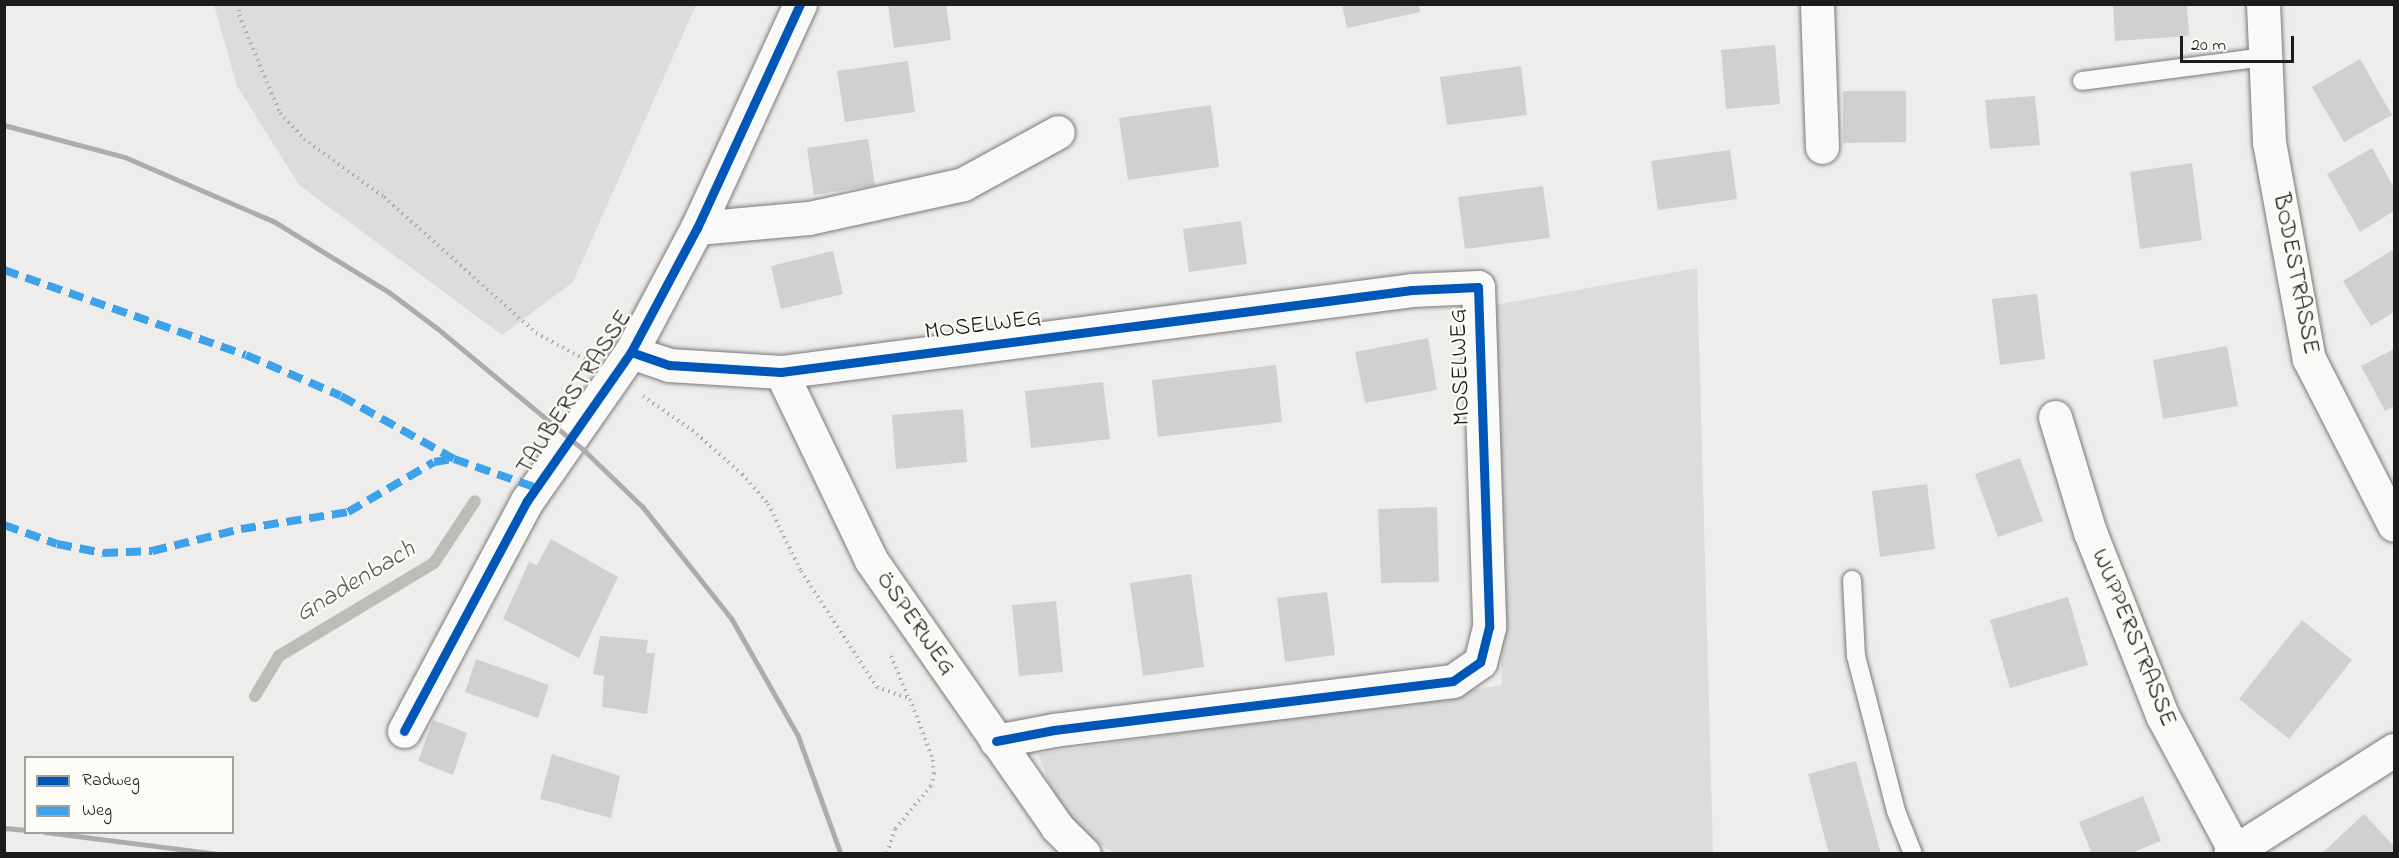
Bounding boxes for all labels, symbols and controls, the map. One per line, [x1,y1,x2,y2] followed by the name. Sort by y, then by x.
[2183,24,2297,62] scale bar
[2191,33,2226,59] text: 20 m
[2265,191,2325,357] street label: BODESTRASSE
[511,305,639,481] street label: TAUBERSTRASSE
[923,305,1043,347] street label: MOSELWEG
[1445,308,1477,426] street label: MOSELWEG
[291,535,421,631] water label: Gnadenbach
[2084,545,2182,731] street label: WUPPERSTRASSE
[869,567,961,681] street label: ÖSPERWEG
[24,756,234,834] legend
[82,768,140,794] text: Radweg
[82,798,112,824] text: Weg

